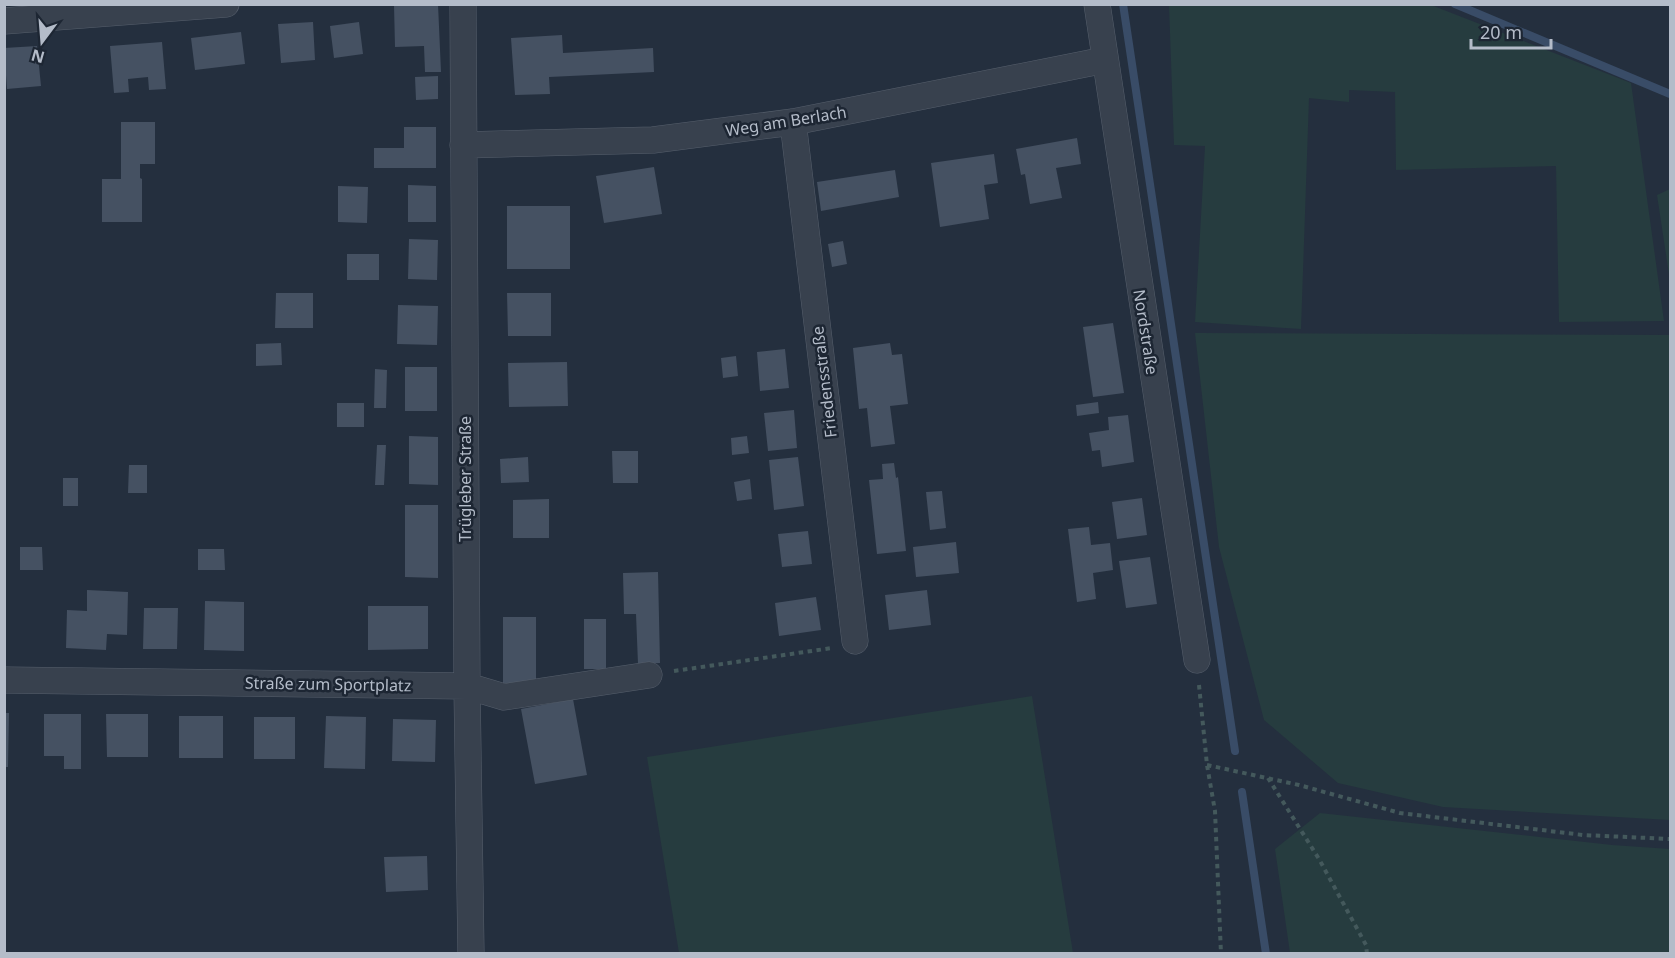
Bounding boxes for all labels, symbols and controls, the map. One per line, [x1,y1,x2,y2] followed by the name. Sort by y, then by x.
[12,12,72,72] north arrow
[1471,12,1550,50] scale bar
[1480,20,1522,44] text: 20 m
[29,44,47,69] text: N
[724,101,848,141] street label: Weg am Berlach
[1128,288,1164,376] street label: Nordstraße
[806,325,842,439] street label: Friedensstraße
[454,416,476,542] street label: Trügleber Straße
[245,672,411,696] street label: Straße zum Sportplatz

